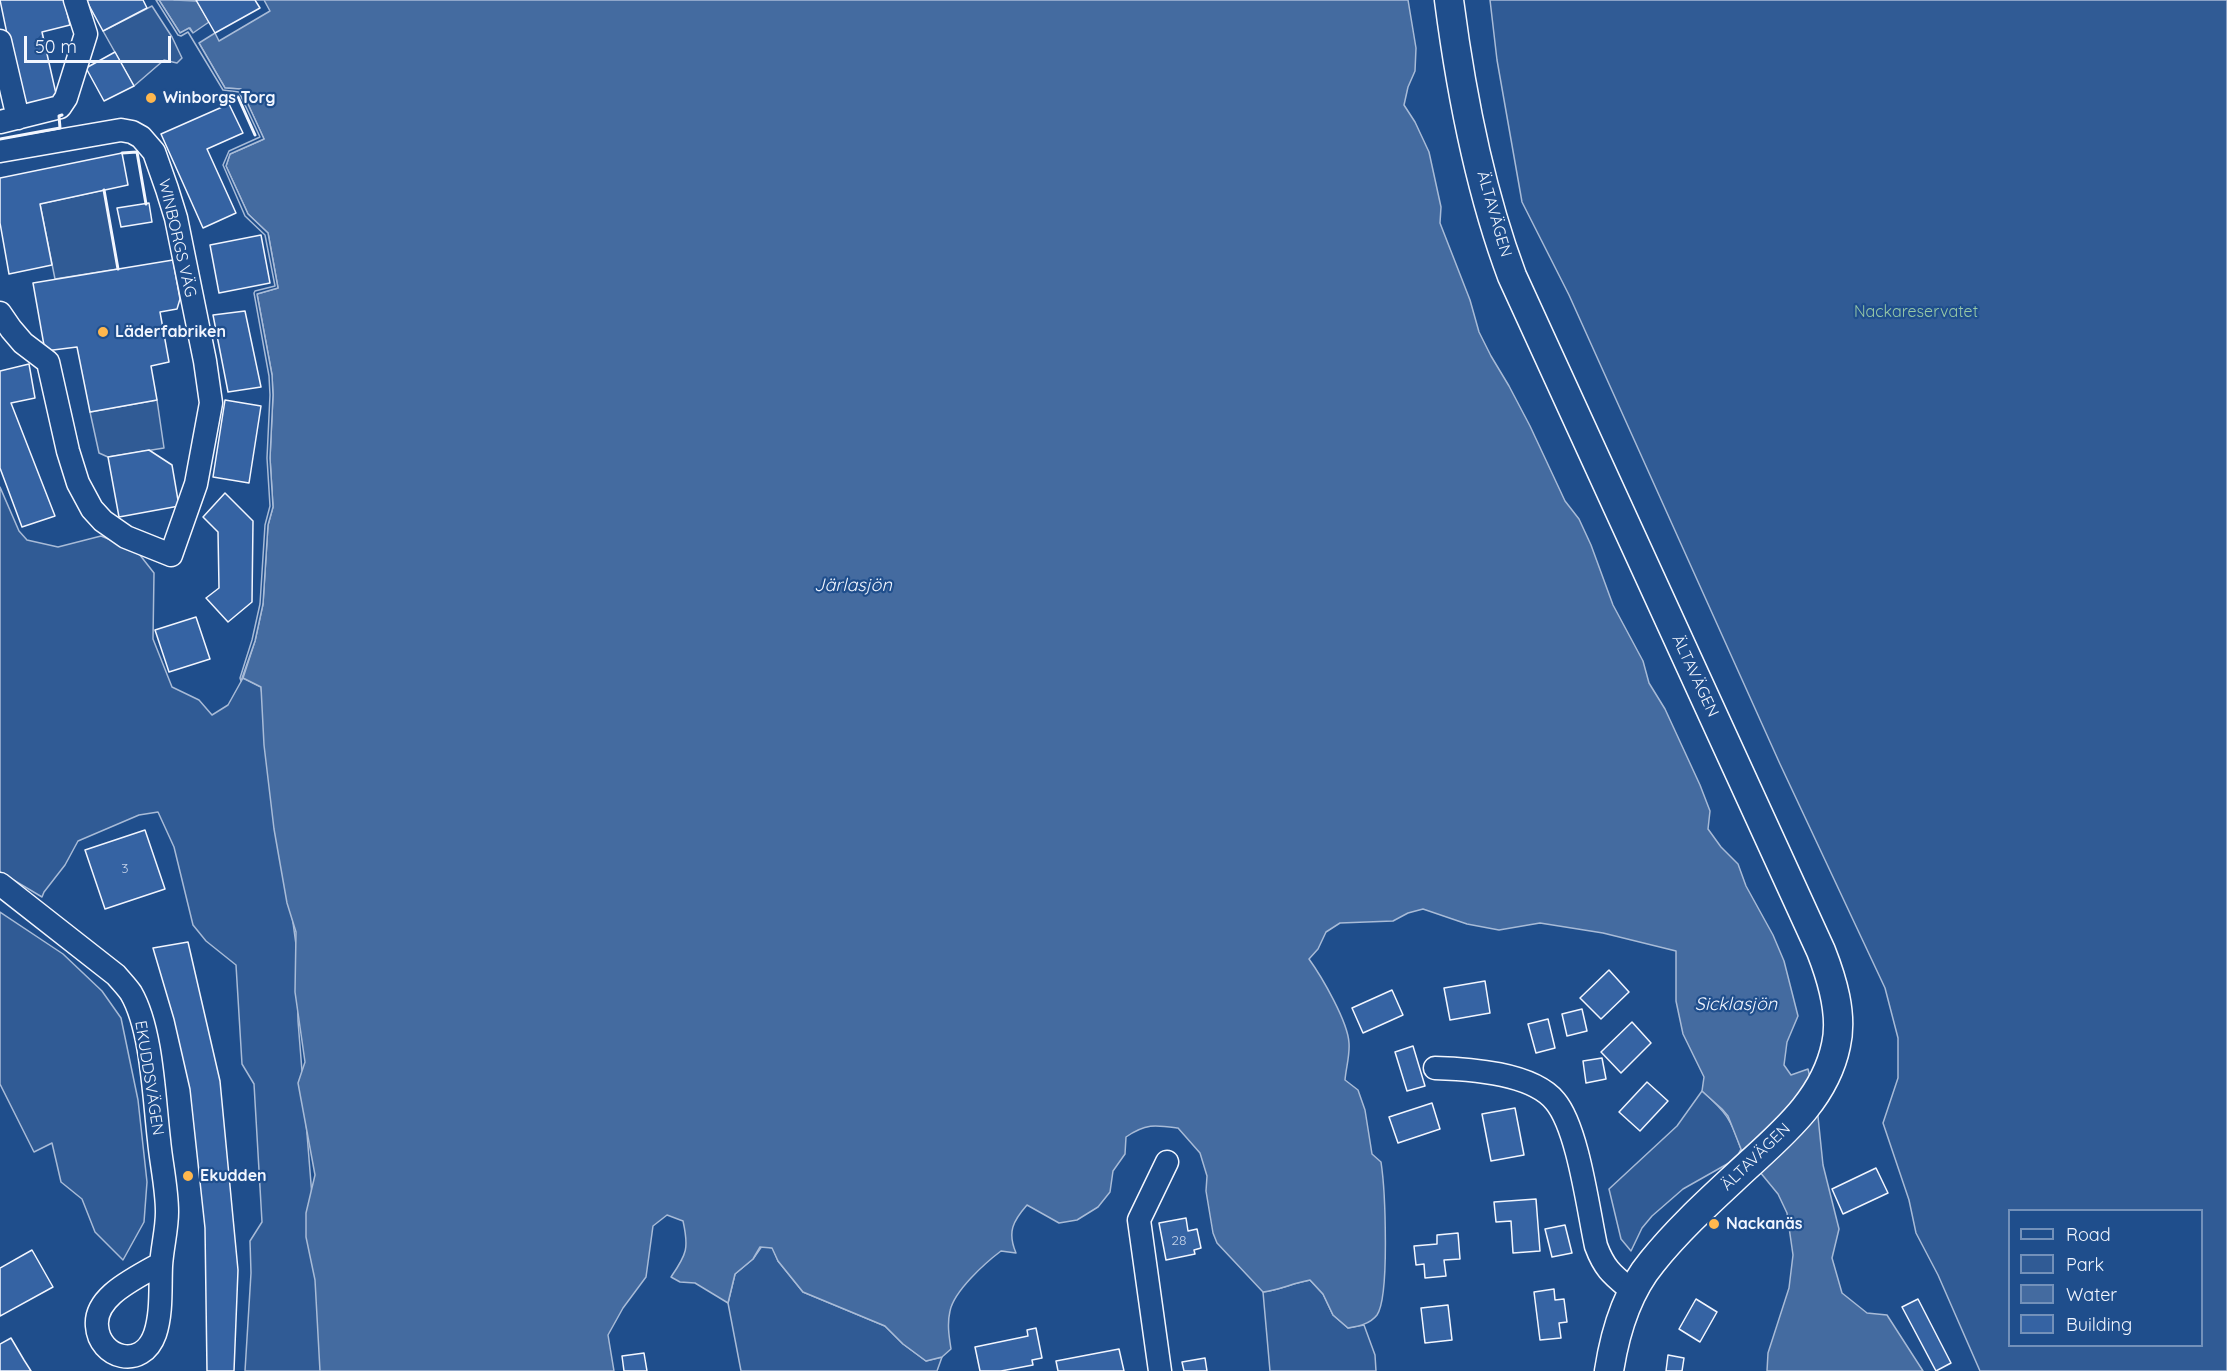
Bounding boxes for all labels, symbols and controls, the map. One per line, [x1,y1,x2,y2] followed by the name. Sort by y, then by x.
[27,24,174,62] scale bar
[35,35,77,58] text: 50 m
[163,88,275,108] place label: Winborgs Torg
[144,91,158,105] marker: Winborgs Torg
[1473,169,1515,259] street label: ÄLTAVÄGEN
[154,177,200,299] street label: WINBORGS VÄG
[1854,302,1978,322] park label: Nackareservatet
[115,322,226,342] place label: Läderfabriken
[96,325,110,339] marker: Läderfabriken
[814,575,892,597] water label: Järlasjön
[1668,632,1722,720] street label: ÄLTAVÄGEN
[121,861,129,877] house number: 3
[1695,994,1777,1016] water label: Sicklasjön
[130,1019,168,1137] street label: EKUDDSVÄGEN
[1717,1119,1795,1195] street label: ÄLTAVÄGEN
[200,1166,267,1186] place label: Ekudden
[181,1169,195,1183] marker: Ekudden
[2008,1209,2203,1347] legend
[1726,1214,1803,1234] place label: Nackanäs
[1707,1217,1721,1231] marker: Nackanäs
[2066,1223,2111,1246] text: Road
[1171,1233,1187,1249] house number: 28
[2066,1253,2104,1276] text: Park
[2066,1283,2117,1306] text: Water
[2066,1313,2132,1336] text: Building

